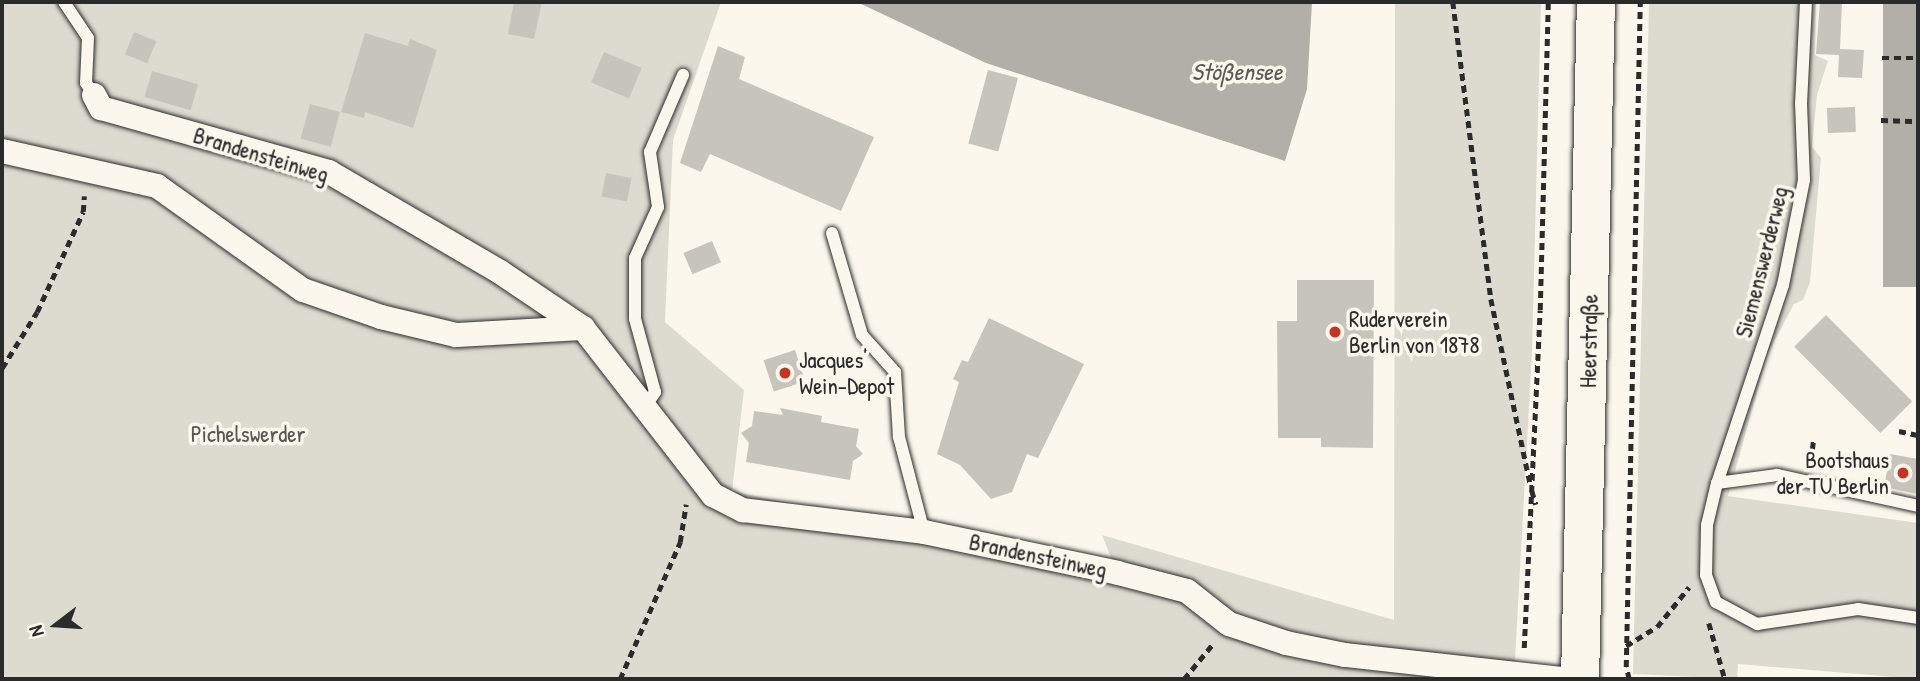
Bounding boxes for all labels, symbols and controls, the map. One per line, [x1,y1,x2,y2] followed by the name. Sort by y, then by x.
[1192,58,1282,86] water label: Stößensee
[190,121,332,189] street label: Brandensteinweg
[1730,184,1794,340] street label: Siemenswerderweg
[1574,294,1604,388] street label: Heerstraße
[1349,305,1479,359] place label: Ruderverein Berlin von 1878
[1327,324,1343,340] marker: Ruderverein Berlin von 1878
[799,346,894,400] place label: Jacques' Wein-Depot
[777,365,793,381] marker: Jacques' Wein-Depot
[191,420,305,448] park label: Pichelswerder
[1777,446,1889,500] place label: Bootshaus der TU Berlin
[1895,465,1911,481] marker: Bootshaus der TU Berlin
[967,528,1109,584] street label: Brandensteinweg
[21,590,91,660] north arrow
[22,623,50,640] text: N

